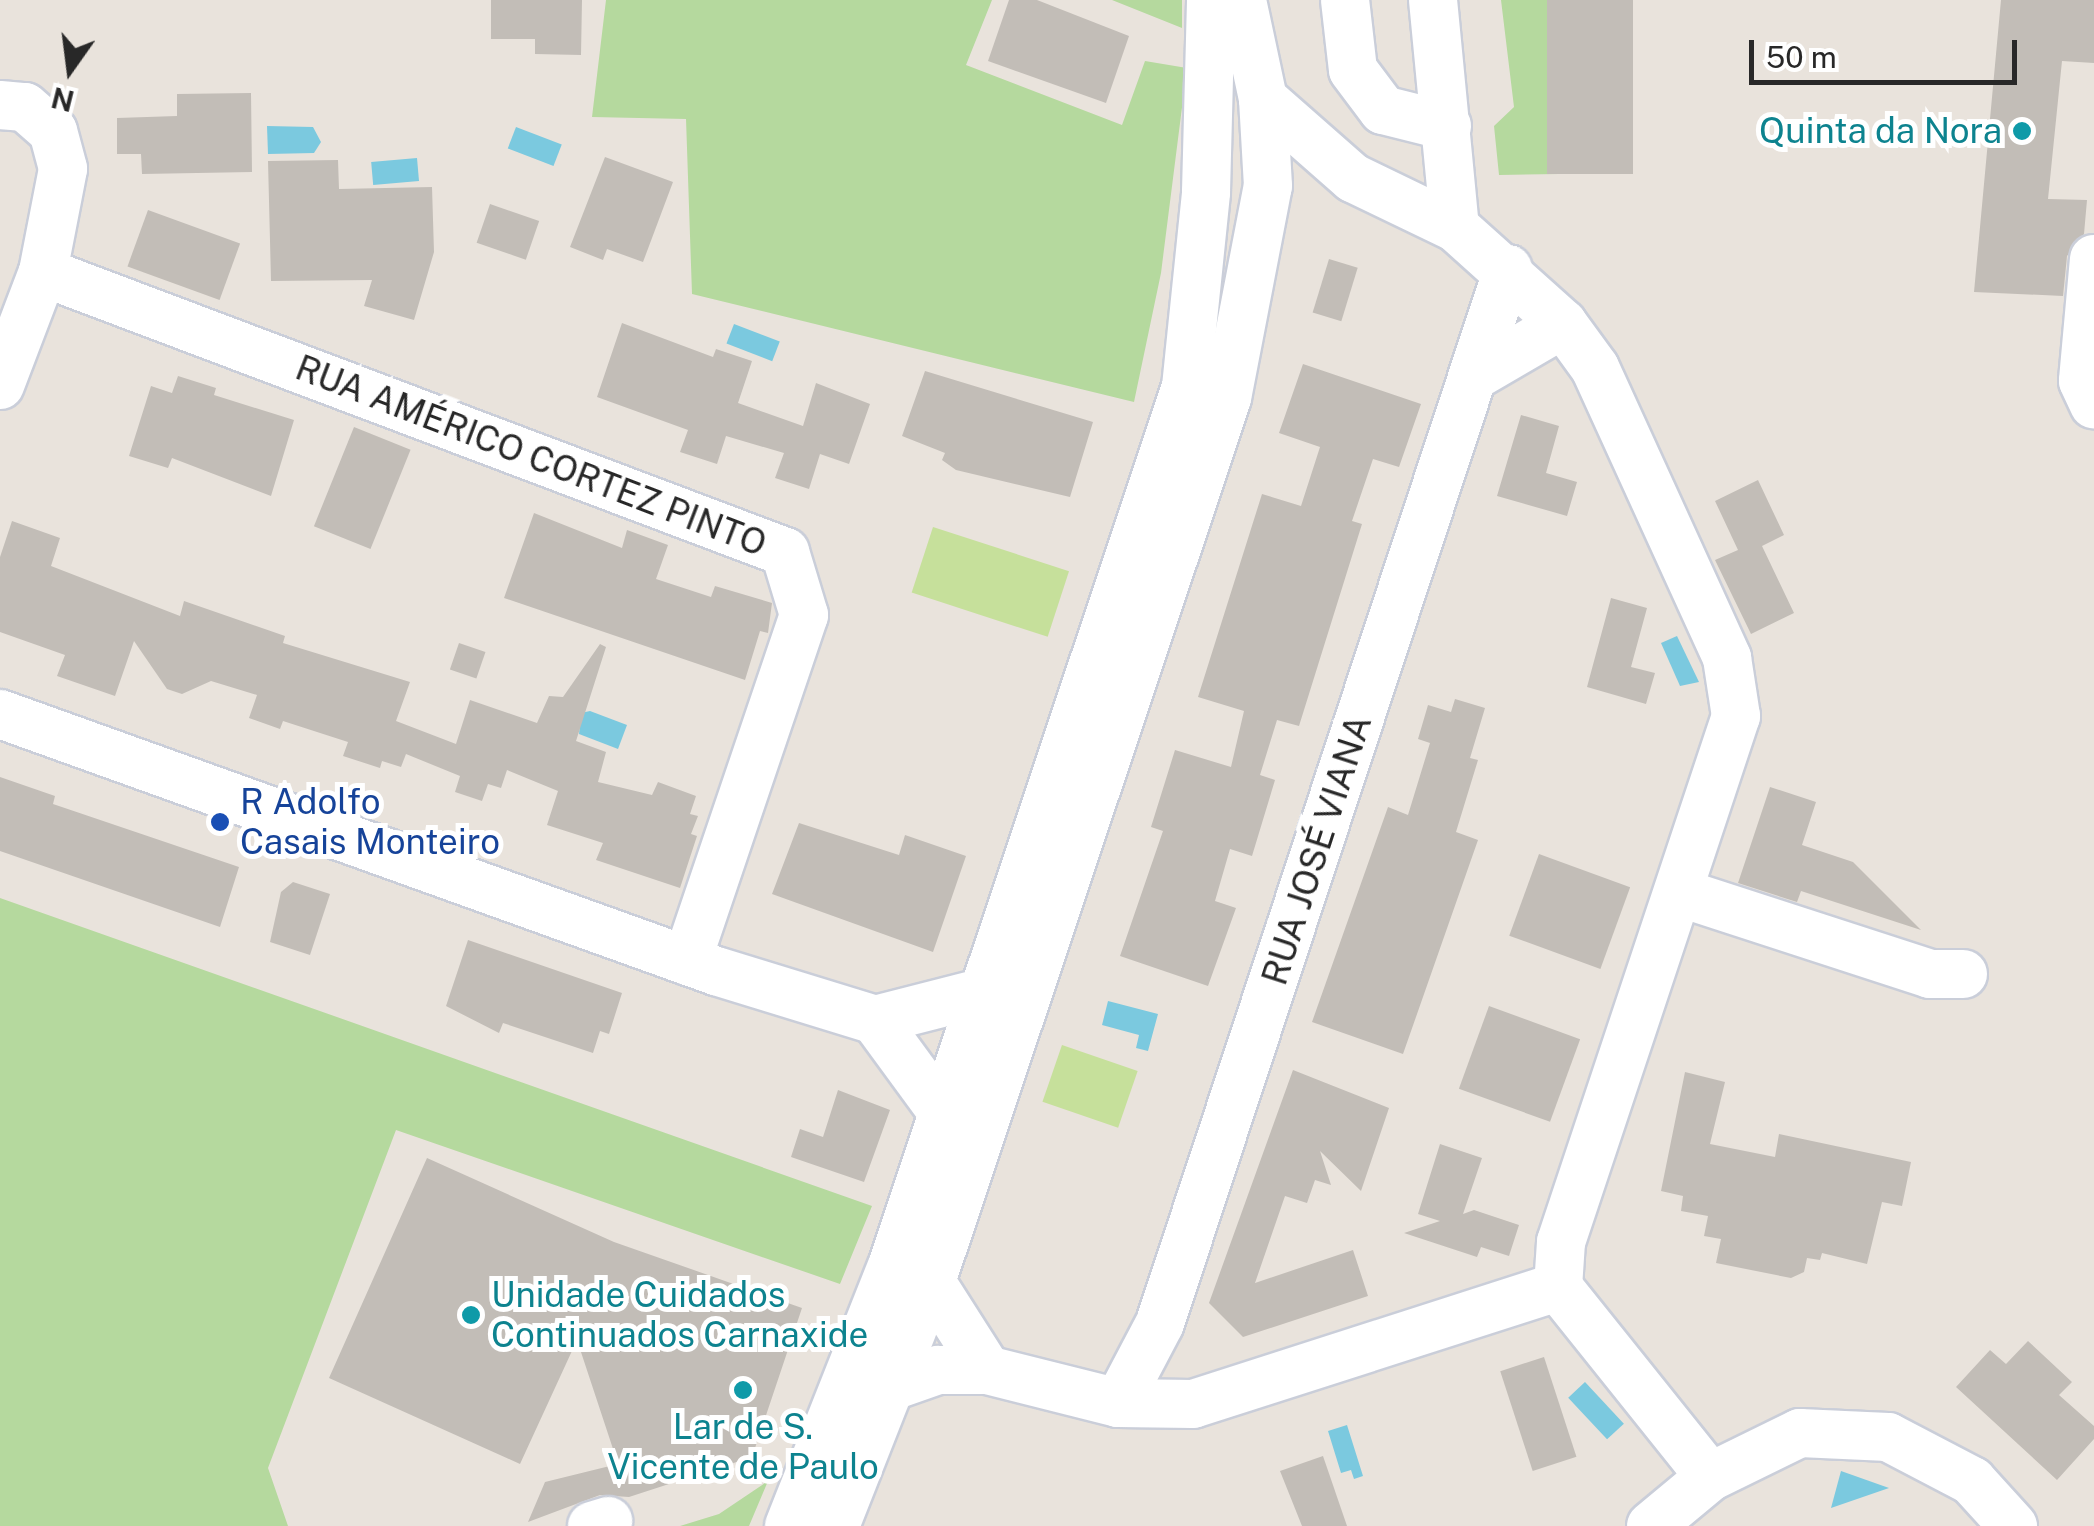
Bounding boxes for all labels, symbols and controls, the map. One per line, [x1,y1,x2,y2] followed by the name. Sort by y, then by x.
[20,20,120,120] north arrow
[1754,20,2022,82] scale bar
[1766,39,1837,75] text: 50 m
[48,81,77,118] text: N
[1759,110,2002,152] place label: Quinta da Nora
[2011,120,2033,142] marker: Quinta da Nora
[290,347,772,565] street label: RUA AMÉRICO CORTEZ PINTO
[1253,709,1381,991] street label: RUA JOSÉ VIANA
[240,781,500,863] place label: R Adolfo Casais Monteiro
[209,811,231,833] marker: R Adolfo Casais Monteiro
[491,1274,869,1356] place label: Unidade Cuidados Continuados Carnaxide
[460,1304,482,1326] marker: Unidade Cuidados Continuados Carnaxide
[732,1379,754,1401] marker: Lar de S. Vicente de Paulo
[607,1406,879,1488] place label: Lar de S. Vicente de Paulo

